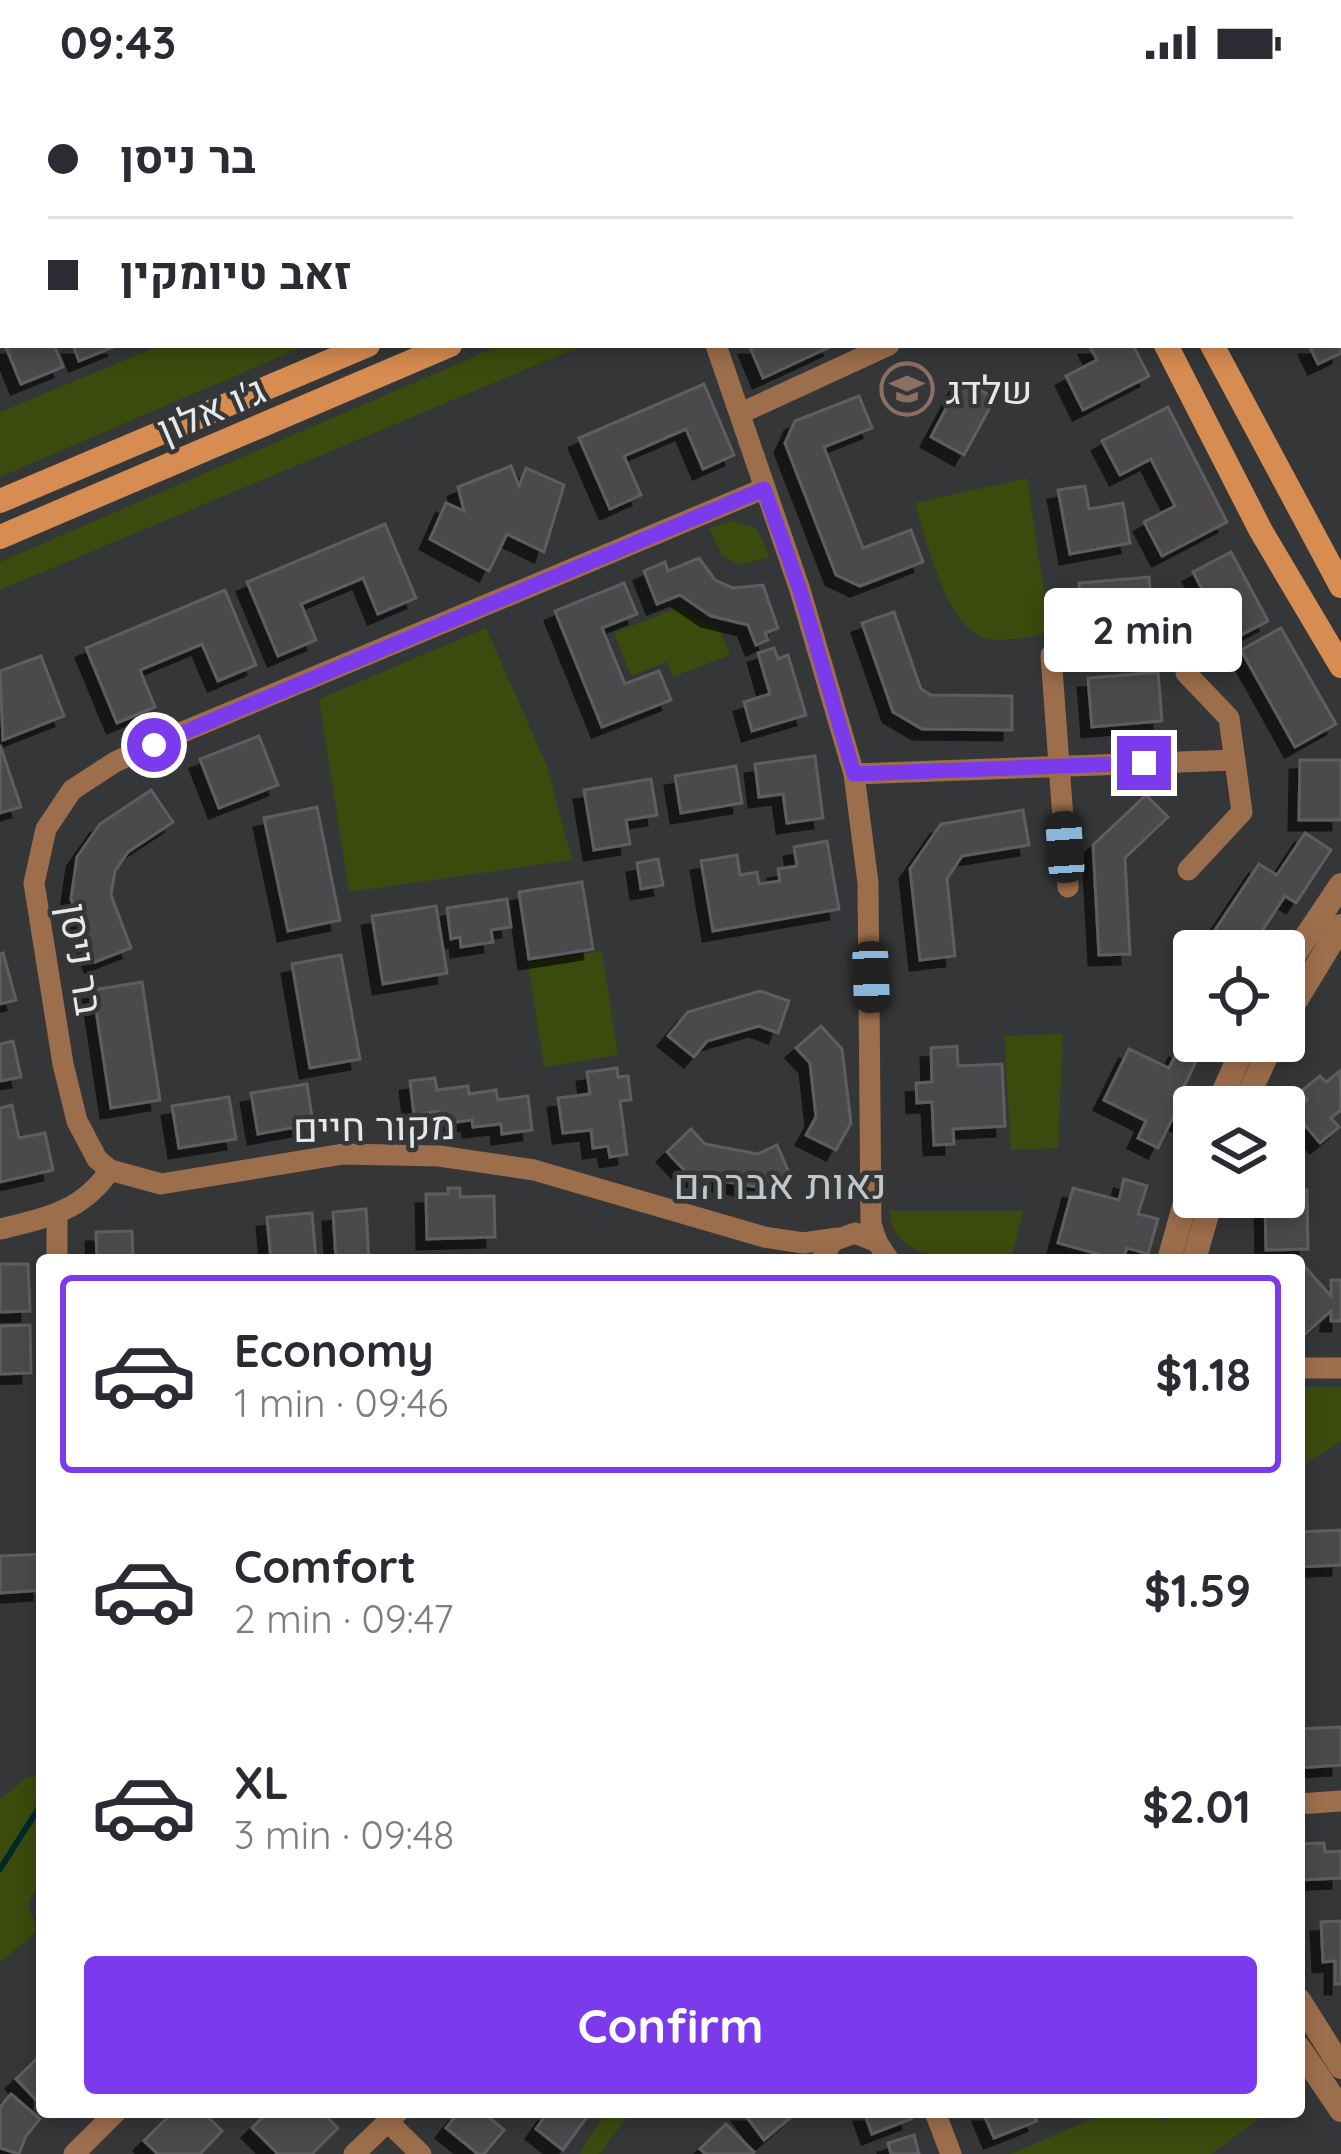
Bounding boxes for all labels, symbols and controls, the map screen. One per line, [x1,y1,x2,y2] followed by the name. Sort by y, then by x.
[60,14,176,70] text: 09:43
[120,128,256,184] text: בר ניסן
[120,244,351,300] text: זאב טיומקין
[879,361,935,417] school or university icon: שלדג
[150,364,272,454] street label: ג'ו אלון
[946,365,1032,414] place label: שלדג
[1045,589,1243,673] callout: 2 min
[1092,605,1194,654] text: 2 min
[127,718,181,772] route start
[1117,736,1171,790] route end
[1045,810,1085,884] car
[49,900,115,1018] street label: בר ניסן
[1173,930,1305,1218] map controls
[1173,930,1305,1062] button: locate
[852,940,890,1014] car
[1173,1086,1305,1218] button: layers
[292,1100,456,1152] street label: מקור חיים
[673,1157,887,1210] district label: נאות אברהם
[90,1320,198,1428] icon: car
[234,1322,434,1378] text: Economy
[1156,1346,1251,1402] text: $1.18
[234,1378,448,1427] text: 1 min · 09:46
[90,1536,198,1644] icon: car
[234,1538,416,1594] text: Comfort
[1144,1562,1251,1618] text: $1.59
[234,1594,453,1643] text: 2 min · 09:47
[90,1752,198,1860] icon: car
[234,1754,289,1810] text: XL
[1142,1778,1251,1834] text: $2.01
[234,1810,454,1859] text: 3 min · 09:48
[84,1956,1257,2094] button: Confirm

